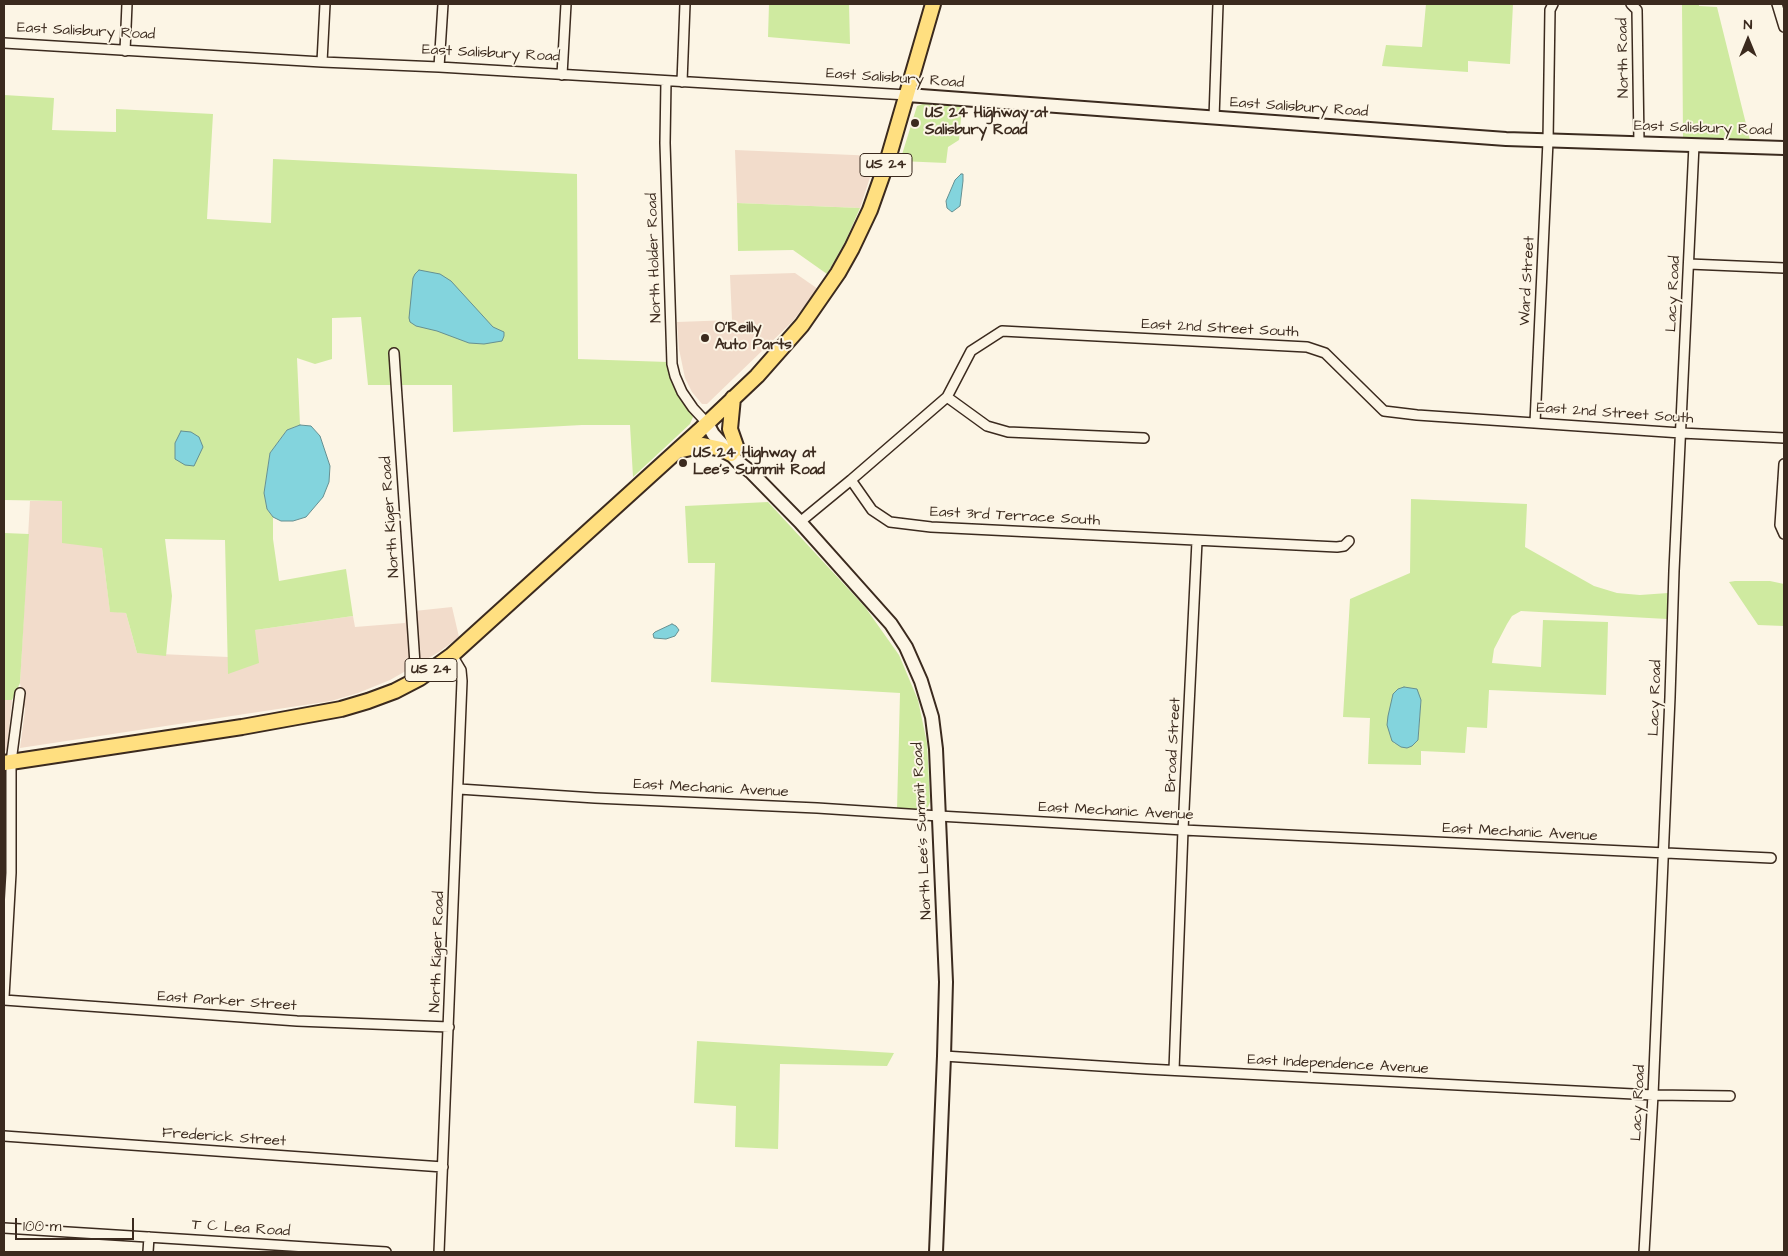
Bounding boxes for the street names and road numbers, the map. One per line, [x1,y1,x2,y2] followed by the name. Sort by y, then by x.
[1614,18,1634,98] street label: North Road
[16,19,156,45] street label: East Salisbury Road
[421,41,561,67] street label: East Salisbury Road
[825,65,965,93] street label: East Salisbury Road
[1229,94,1369,122] street label: East Salisbury Road
[1633,118,1773,140] street label: East Salisbury Road
[860,154,912,176] road number: US 24
[644,193,666,323] street label: North Holder Road
[1517,236,1539,326] street label: Ward Street
[1663,255,1685,333] street label: Lacy Road
[1141,316,1299,342] street label: East 2nd Street South
[1536,400,1694,428] street label: East 2nd Street South
[378,456,404,578] street label: North Kiger Road
[930,504,1100,530] street label: East 3rd Terrace South
[405,658,457,682] road number: US 24
[1646,660,1666,736] street label: Lacy Road
[1163,697,1185,793] street label: Broad Street
[909,742,937,920] street label: North Lee's Summit Road
[633,776,789,802] street label: East Mechanic Avenue
[1038,799,1194,825] street label: East Mechanic Avenue
[1442,820,1598,846] street label: East Mechanic Avenue
[427,891,449,1013] street label: North Kiger Road
[157,988,297,1016] street label: East Parker Street
[1247,1051,1429,1079] street label: East Independence Avenue
[1628,1064,1650,1142] street label: Lacy Road
[161,1125,287,1151] street label: Frederick Street
[191,1217,291,1241] street label: T C Lea Road

